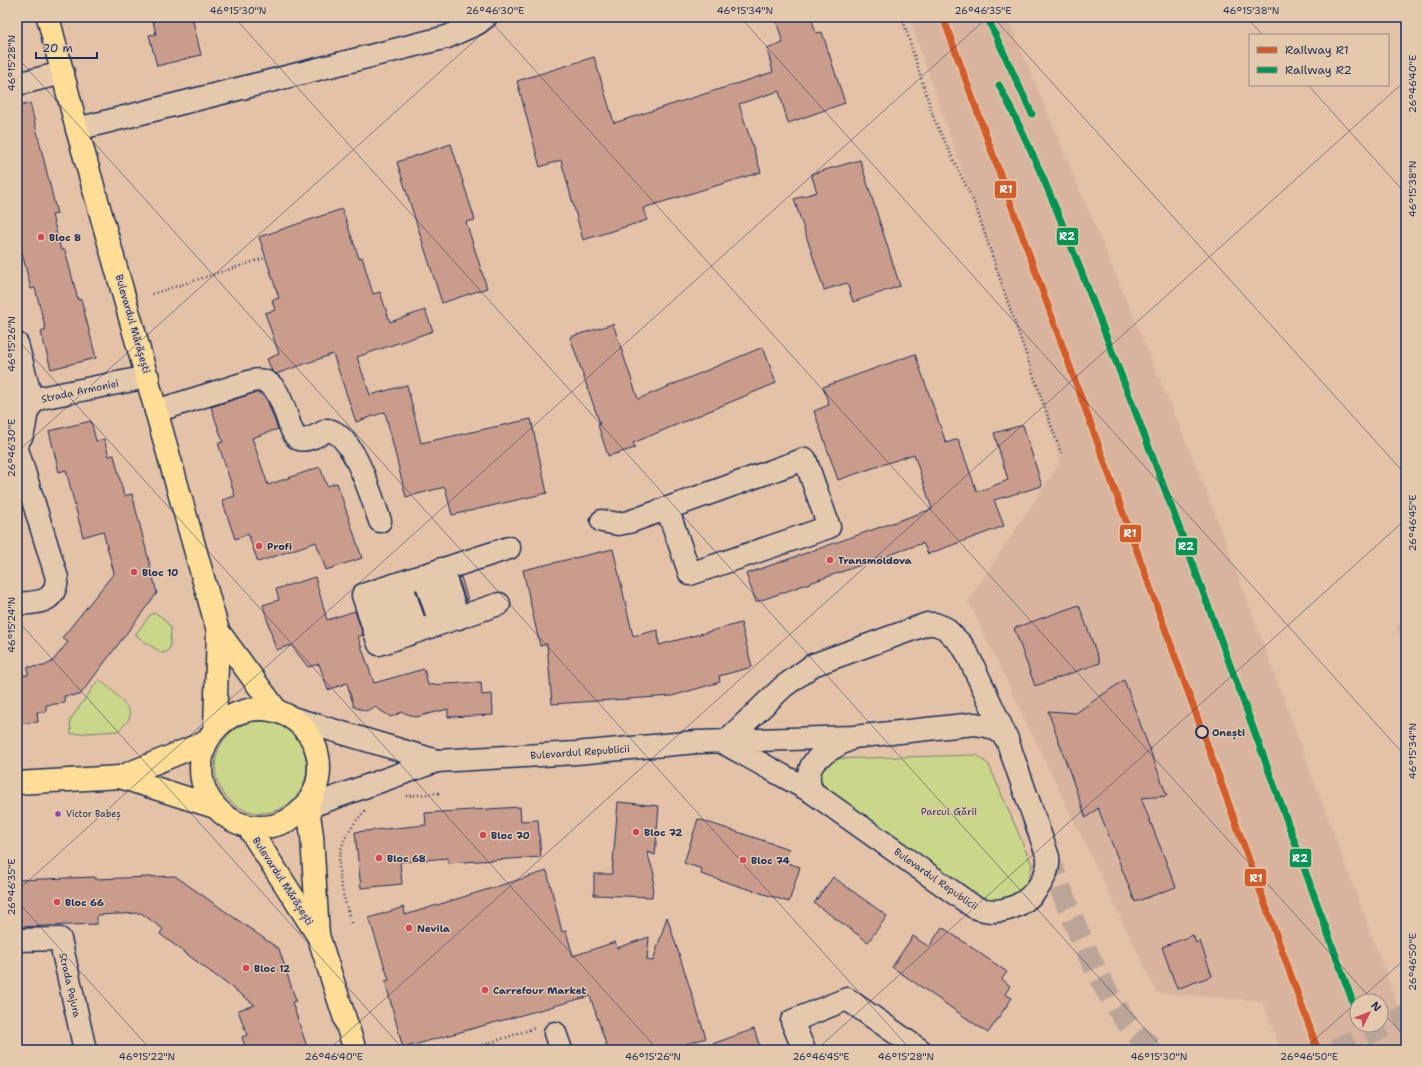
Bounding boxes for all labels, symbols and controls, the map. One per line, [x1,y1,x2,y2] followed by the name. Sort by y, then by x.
[210,4,266,17] text: 46°15'30"N
[466,4,524,17] text: 26°46'30"E
[717,4,773,17] text: 46°15'34"N
[954,4,1012,17] text: 26°46'35"E
[1223,4,1279,17] text: 46°15'38"N
[36,34,97,60] scale bar
[1249,34,1389,86] legend
[5,35,18,91] text: 46°15'28"N
[42,40,73,56] text: 20 m
[1285,42,1349,58] text: Railway R1
[1406,55,1419,113] text: 26°46'40"E
[1285,62,1352,78] text: Railway R2
[1406,161,1419,217] text: 46°15'38"N
[994,180,1017,199] line badge: R1
[1000,182,1012,197] text: R1
[1056,227,1079,246] line badge: R2
[1059,229,1075,244] text: R2
[49,231,81,244] place label: Bloc 8
[36,232,46,242] marker: Bloc 8
[112,273,153,375] street label: Bulevardul Mărășești
[5,316,18,372] text: 46°15'26"N
[40,376,120,406] street label: Strada Armoniei
[5,419,18,477] text: 26°46'30"E
[1406,494,1419,552] text: 26°46'45"E
[1119,524,1142,543] line badge: R1
[1124,526,1136,541] text: R1
[1175,537,1198,556] line badge: R2
[1178,539,1194,554] text: R2
[267,540,292,553] place label: Profi
[254,541,264,551] marker: Profi
[838,554,912,567] place label: Transmoldova
[825,555,835,565] marker: Transmoldova
[142,566,178,579] place label: Bloc 10
[129,567,139,577] marker: Bloc 10
[5,597,18,653] text: 46°15'24"N
[1406,723,1419,779] text: 46°15'34"N
[1195,725,1209,739] marker: Onești
[1212,726,1245,740] place label: Onești
[530,742,630,762] street label: Bulevardul Republicii
[921,805,977,818] park label: Parcul Gării
[66,808,121,821] place label: Victor Babeș
[53,809,63,819] marker: Victor Babeș
[644,826,682,839] place label: Bloc 72
[631,827,641,837] marker: Bloc 72
[491,829,530,842] place label: Bloc 70
[478,830,488,840] marker: Bloc 70
[249,835,316,928] street label: Bulevardul Mărășești
[891,845,981,913] street label: Bulevardul Republicii
[1289,848,1312,868] line badge: R2
[1292,851,1308,866] text: R2
[387,852,426,865] place label: Bloc 68
[374,853,384,863] marker: Bloc 68
[751,854,790,867] place label: Bloc 74
[738,855,748,865] marker: Bloc 74
[5,858,18,916] text: 26°46'35"E
[1244,868,1267,887] line badge: R1
[1250,871,1262,886] text: R1
[65,896,104,909] place label: Bloc 66
[52,897,62,907] marker: Bloc 66
[417,922,450,935] place label: Nevila
[404,923,414,933] marker: Nevila
[1406,933,1419,991] text: 26°46'50"E
[56,951,84,1019] street label: Strada Pajura
[254,962,290,975] place label: Bloc 12
[241,963,251,973] marker: Bloc 12
[493,984,587,997] place label: Carrefour Market
[480,985,490,995] marker: Carrefour Market
[1349,993,1389,1033] north arrow
[1368,998,1385,1015] text: N
[119,1050,175,1063] text: 46°15'22"N
[305,1050,363,1063] text: 26°46'40"E
[625,1050,681,1063] text: 46°15'26"N
[792,1050,850,1063] text: 26°46'45"E
[878,1050,934,1063] text: 46°15'28"N
[1131,1050,1187,1063] text: 46°15'30"N
[1280,1050,1338,1063] text: 26°46'50"E

